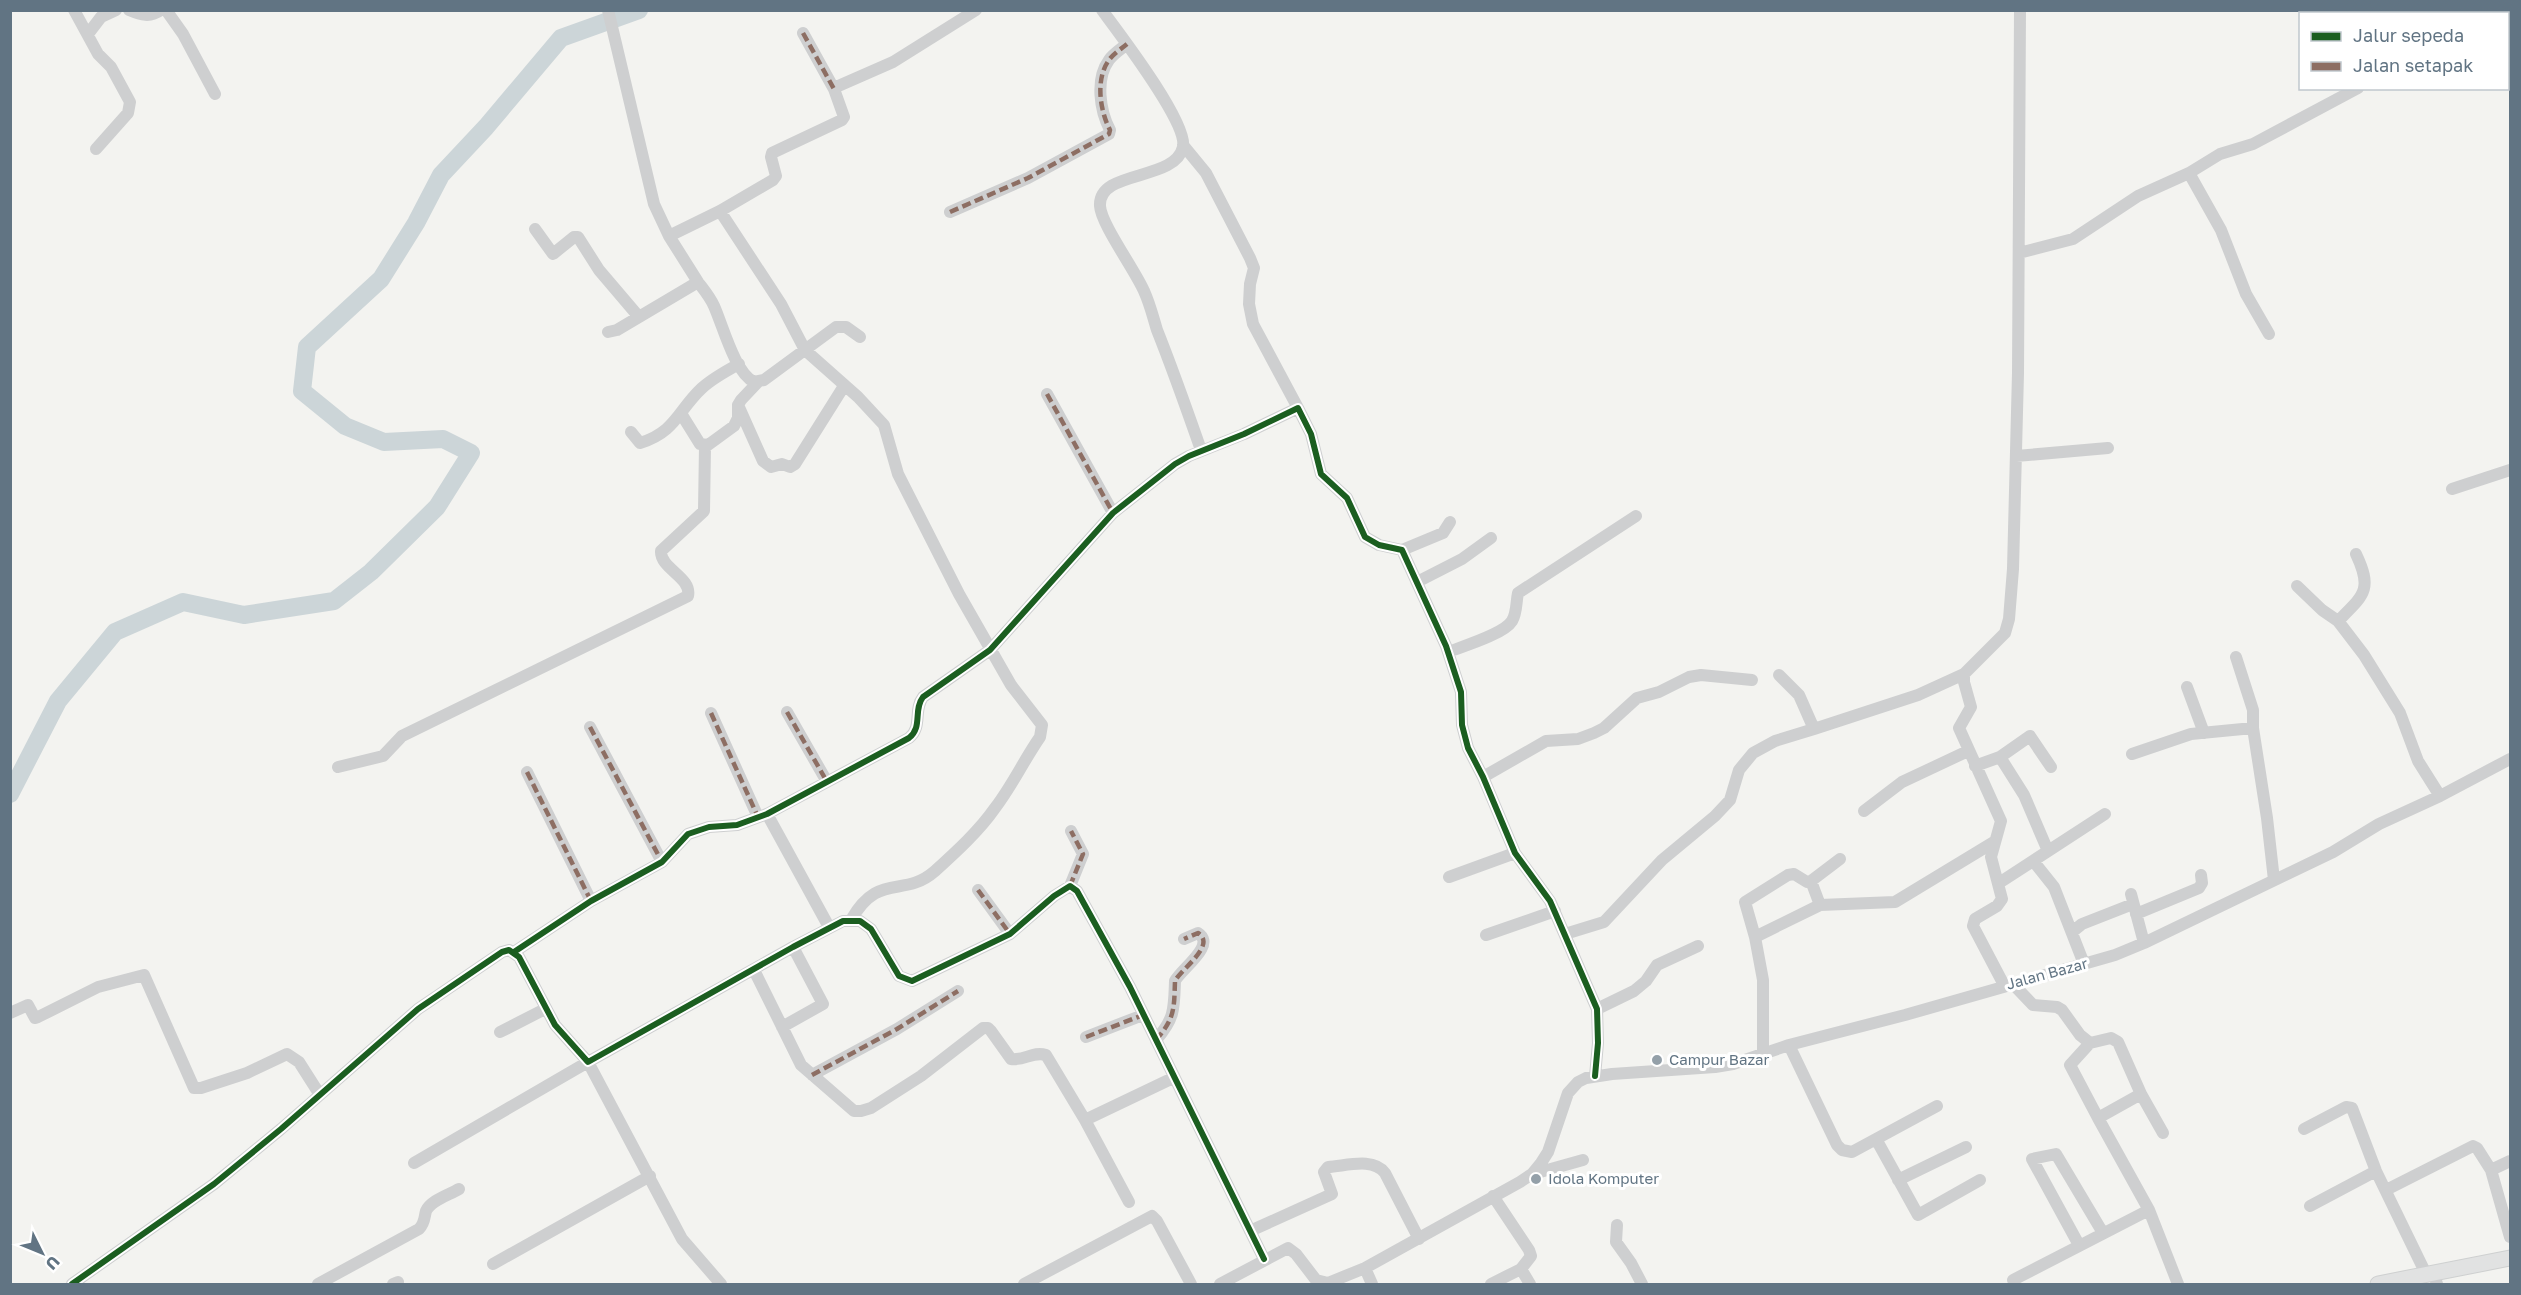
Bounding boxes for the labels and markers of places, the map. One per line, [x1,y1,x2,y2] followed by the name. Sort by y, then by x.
[1669,1050,1770,1068] place label: Campur Bazar
[1650,1053,1664,1067] marker: Campur Bazar
[1548,1169,1659,1187] place label: Idola Komputer
[1529,1172,1543,1186] marker: Idola Komputer

